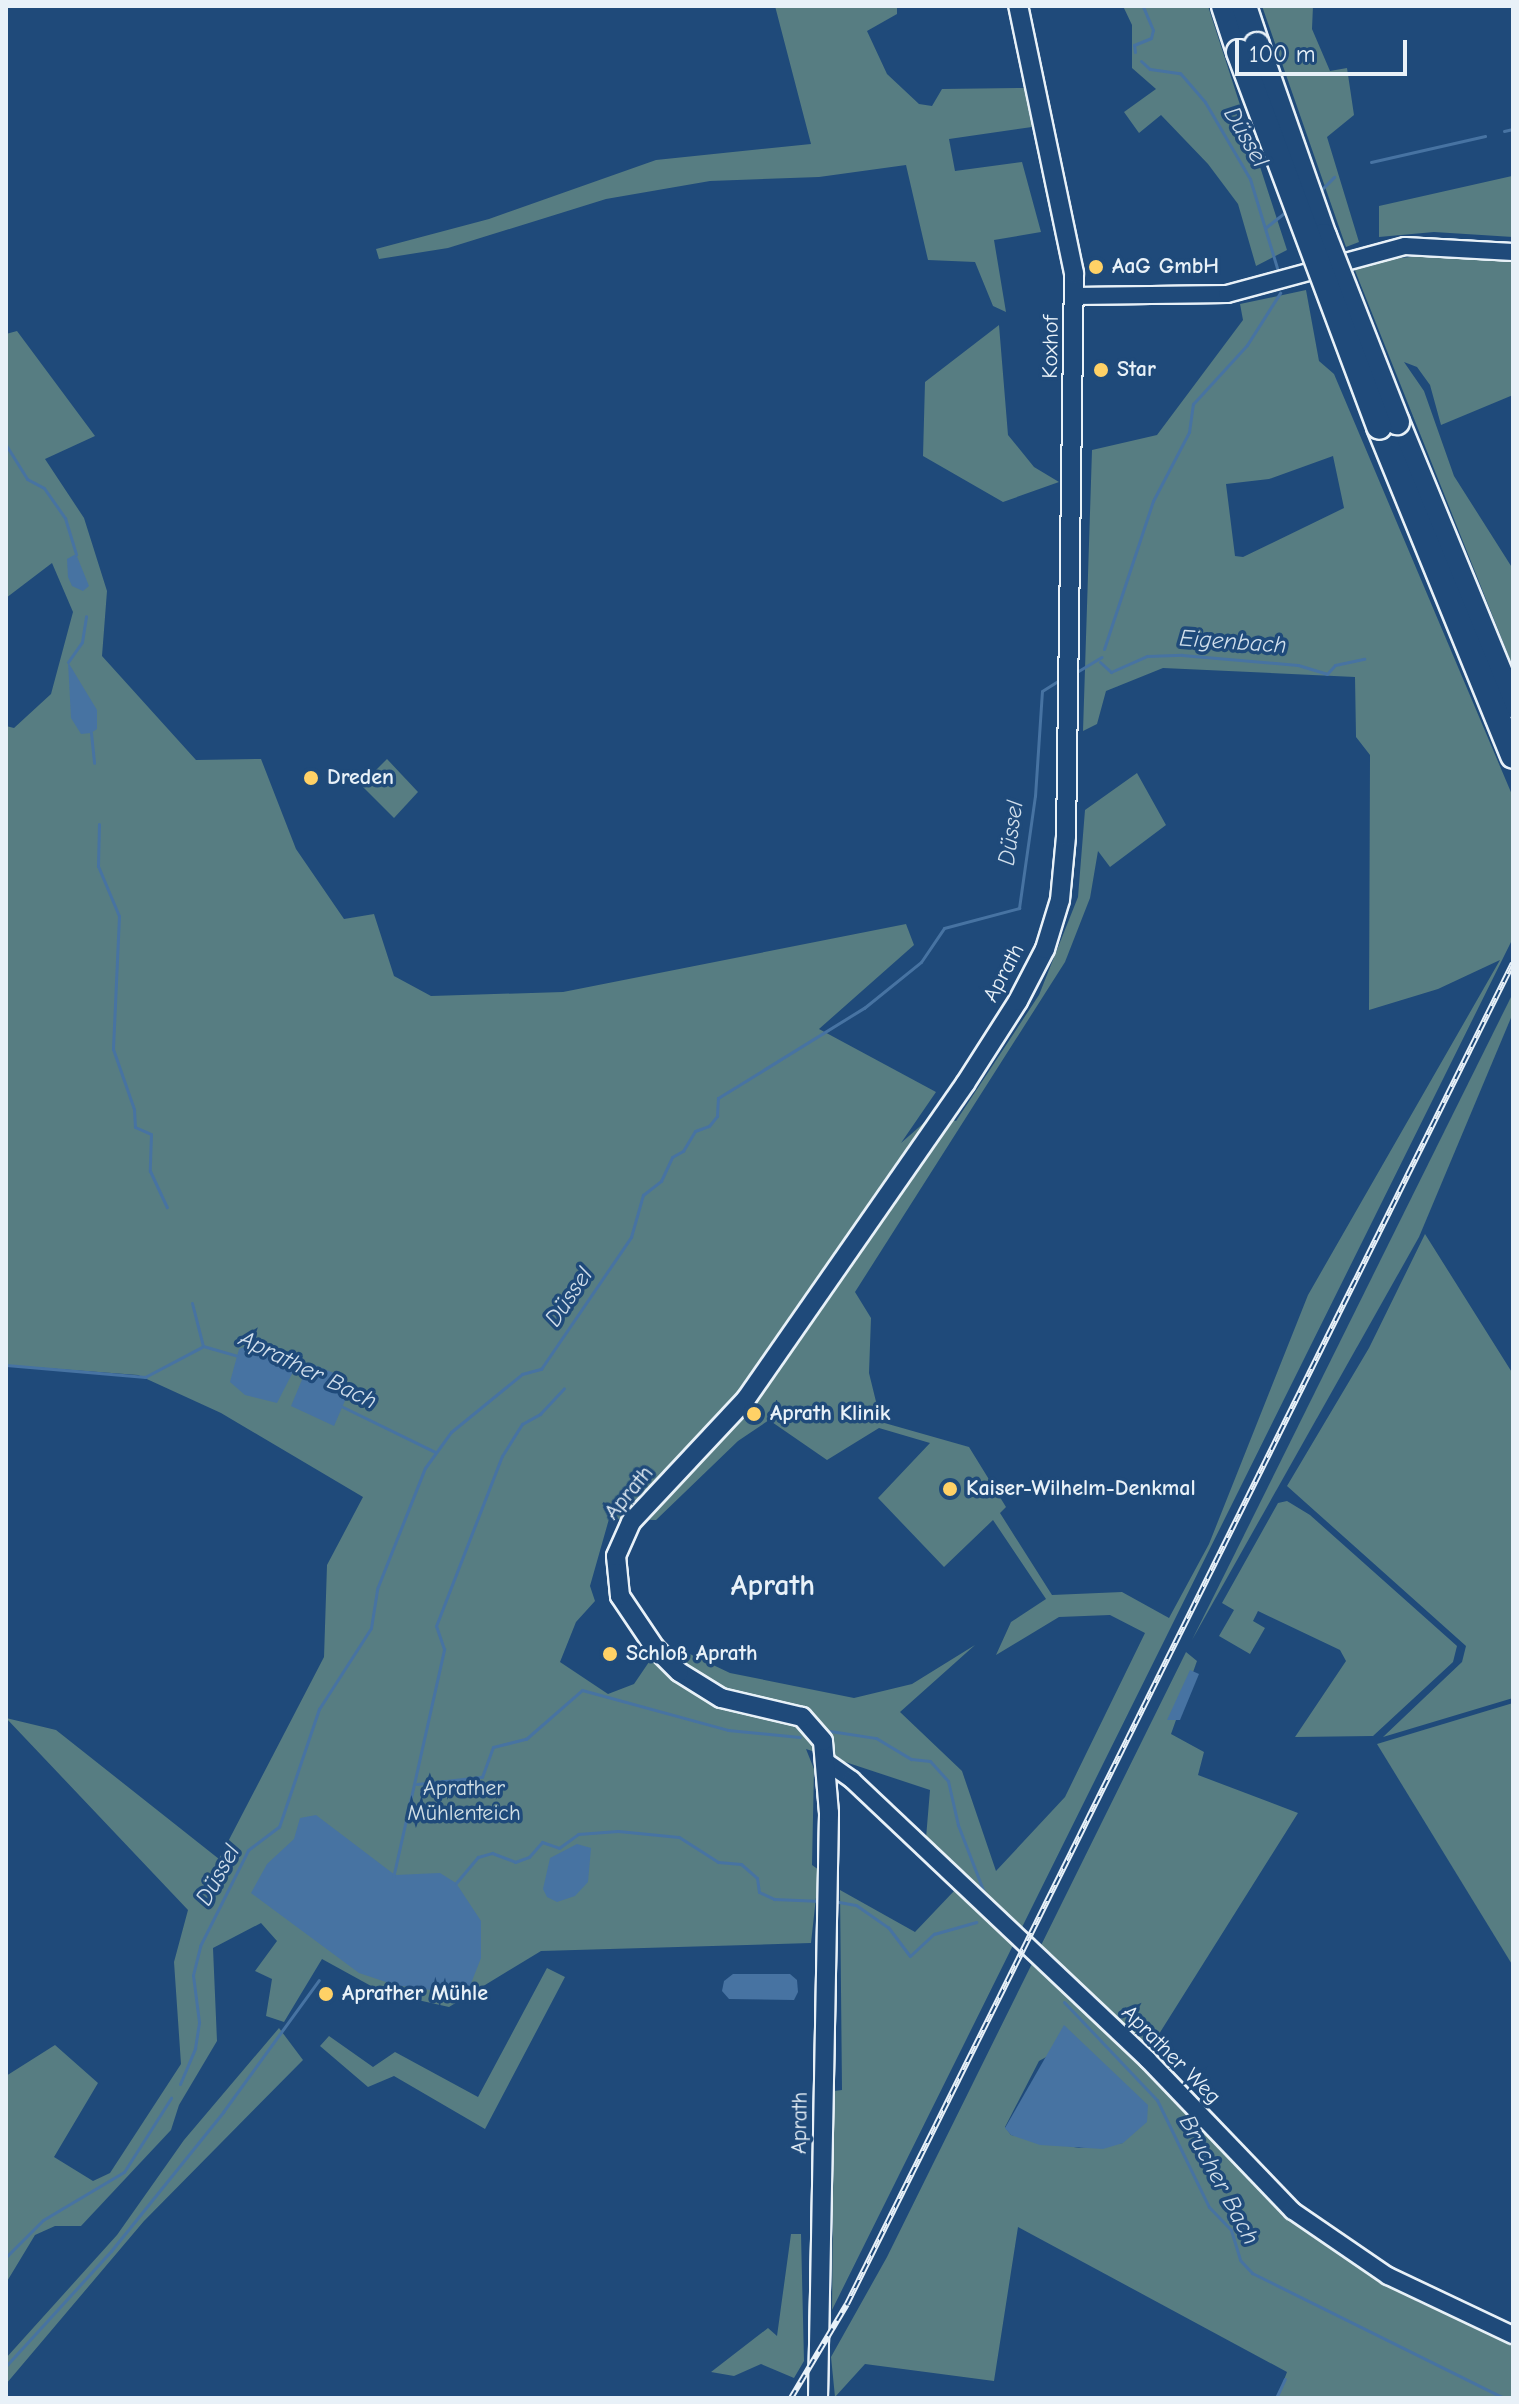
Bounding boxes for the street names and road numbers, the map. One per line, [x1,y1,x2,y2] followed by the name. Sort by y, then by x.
[1037,315,1065,379] street label: Koxhof
[978,939,1030,1007] street label: Aprath
[599,1461,659,1525] street label: Aprath
[1116,2000,1226,2110] street label: Aprather Weg
[786,2092,814,2154] street label: Aprath

